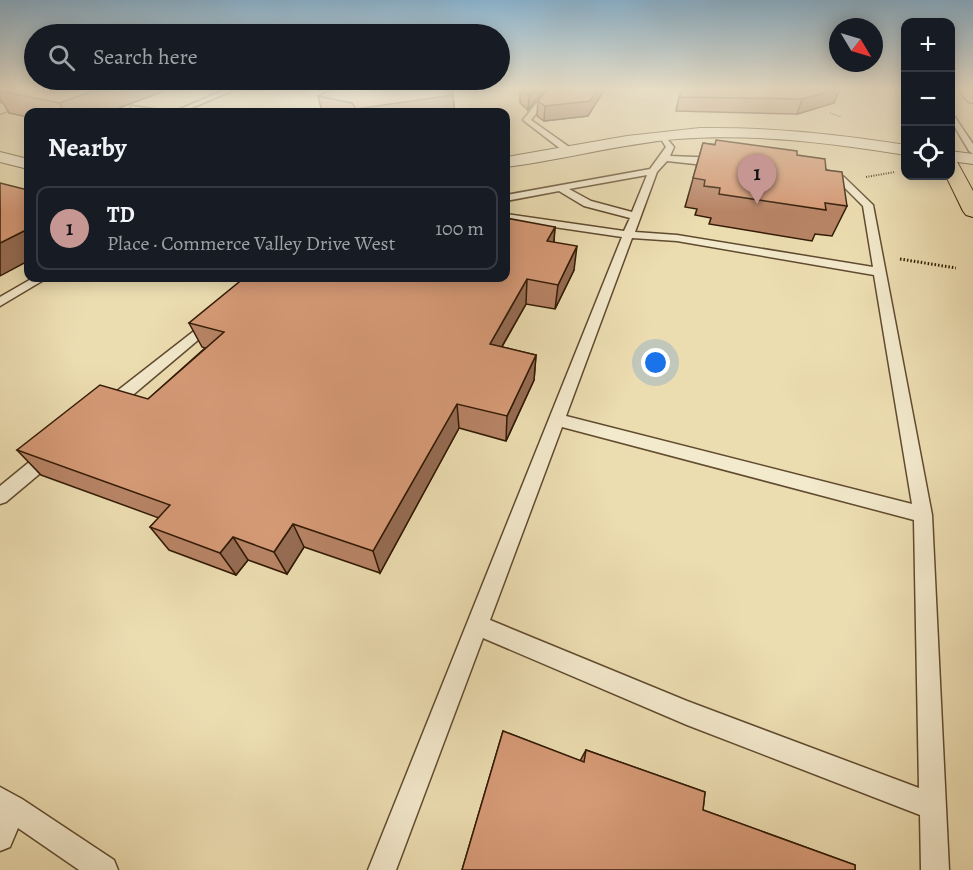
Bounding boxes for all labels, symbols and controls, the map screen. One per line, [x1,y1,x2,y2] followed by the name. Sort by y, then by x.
[829,18,883,72] north arrow
[901,18,955,180] map controls
[901,18,955,72] button: +
[24,24,510,90] search box
[45,41,78,74] icon: search
[93,42,198,72] text: Search here
[901,72,955,126] button: −
[901,126,955,180] button: locate
[48,130,127,165] text: Nearby
[738,154,777,204] pin: 1
[107,200,135,230] text: TD
[66,215,73,242] text: 1
[435,215,484,242] text: 100 m
[107,230,395,257] text: Place · Commerce Valley Drive West
[641,348,670,377] your location

